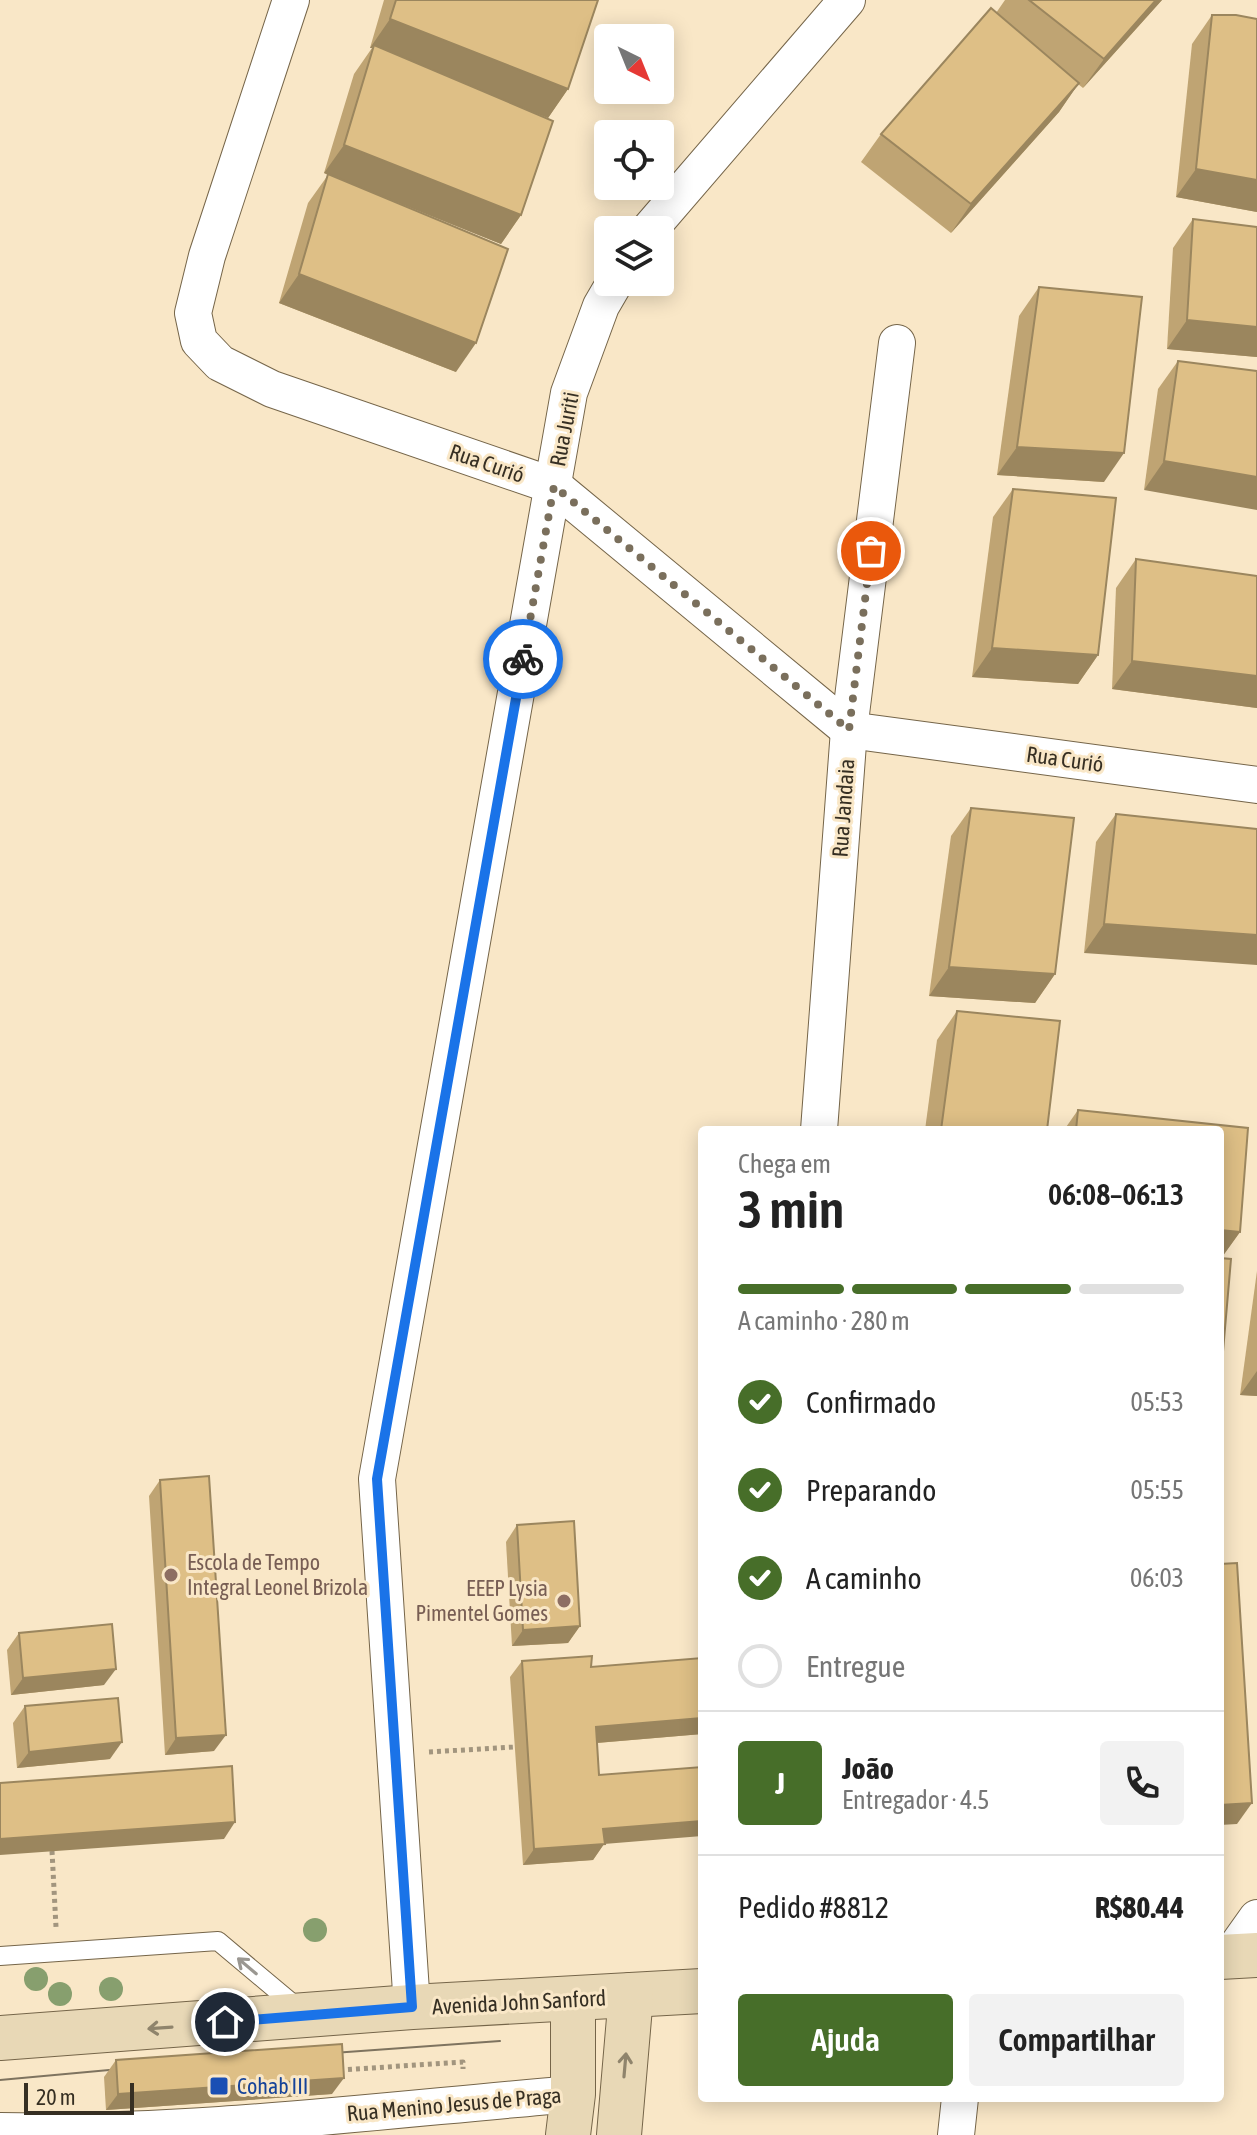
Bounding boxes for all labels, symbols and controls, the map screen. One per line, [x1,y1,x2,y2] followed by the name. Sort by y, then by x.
[594,24,674,104] north arrow
[594,24,674,296] map controls
[594,120,674,200] button: locate
[594,216,674,296] button: layers
[544,389,584,469] street label: Rua Juriti
[446,438,528,488] street label: Rua Curió
[837,517,905,585] pin
[849,529,893,573] icon: bag
[483,619,563,699] courier
[501,637,545,681] icon: bike
[1025,741,1105,777] street label: Rua Curió
[827,758,859,858] street label: Rua Jandaia
[738,1149,831,1179] text: Chega em
[1048,1177,1184,1211] text: 06:08–06:13
[738,1179,844,1239] text: 3 min
[738,1306,910,1336] text: A caminho · 280 m
[738,1380,782,1424] icon: check
[806,1385,936,1419] text: Confirmado
[1130,1387,1184,1417] text: 05:53
[738,1468,782,1512] icon: check
[806,1473,936,1507] text: Preparando
[1130,1475,1184,1505] text: 05:55
[187,1549,368,1600] place label: Escola de Tempo Integral Leonel Brizola
[738,1556,782,1600] icon: check
[806,1561,922,1595] text: A caminho
[1130,1563,1184,1593] text: 06:03
[162,1566,180,1584] marker: Escola de Tempo Integral Leonel Brizola
[416,1575,548,1626] place label: EEEP Lysia Pimentel Gomes
[555,1592,573,1610] marker: EEEP Lysia Pimentel Gomes
[806,1649,905,1683] text: Entregue
[1100,1741,1184,1825] button: phone
[842,1751,894,1785] text: João
[775,1766,785,1800] text: J
[842,1785,989,1815] text: Entregador · 4.5
[738,1890,889,1924] text: Pedido #8812
[1095,1890,1184,1924] text: R$80.44
[238,1957,258,1975] one-way arrow
[431,1984,607,2020] street label: Avenida John Sanford
[191,1988,259,2056] pin
[738,1994,953,2086] button: Ajuda
[969,1994,1184,2086] button: Compartilhar
[203,2000,247,2044] icon: home
[147,2020,174,2035] one-way arrow
[618,2052,633,2079] one-way arrow
[237,2073,308,2099] place label: Cohab III
[208,2075,230,2097] marker: Cohab III
[24,2079,134,2115] scale bar
[346,2082,562,2126] street label: Rua Menino Jesus de Praga
[36,2084,76,2110] text: 20 m

